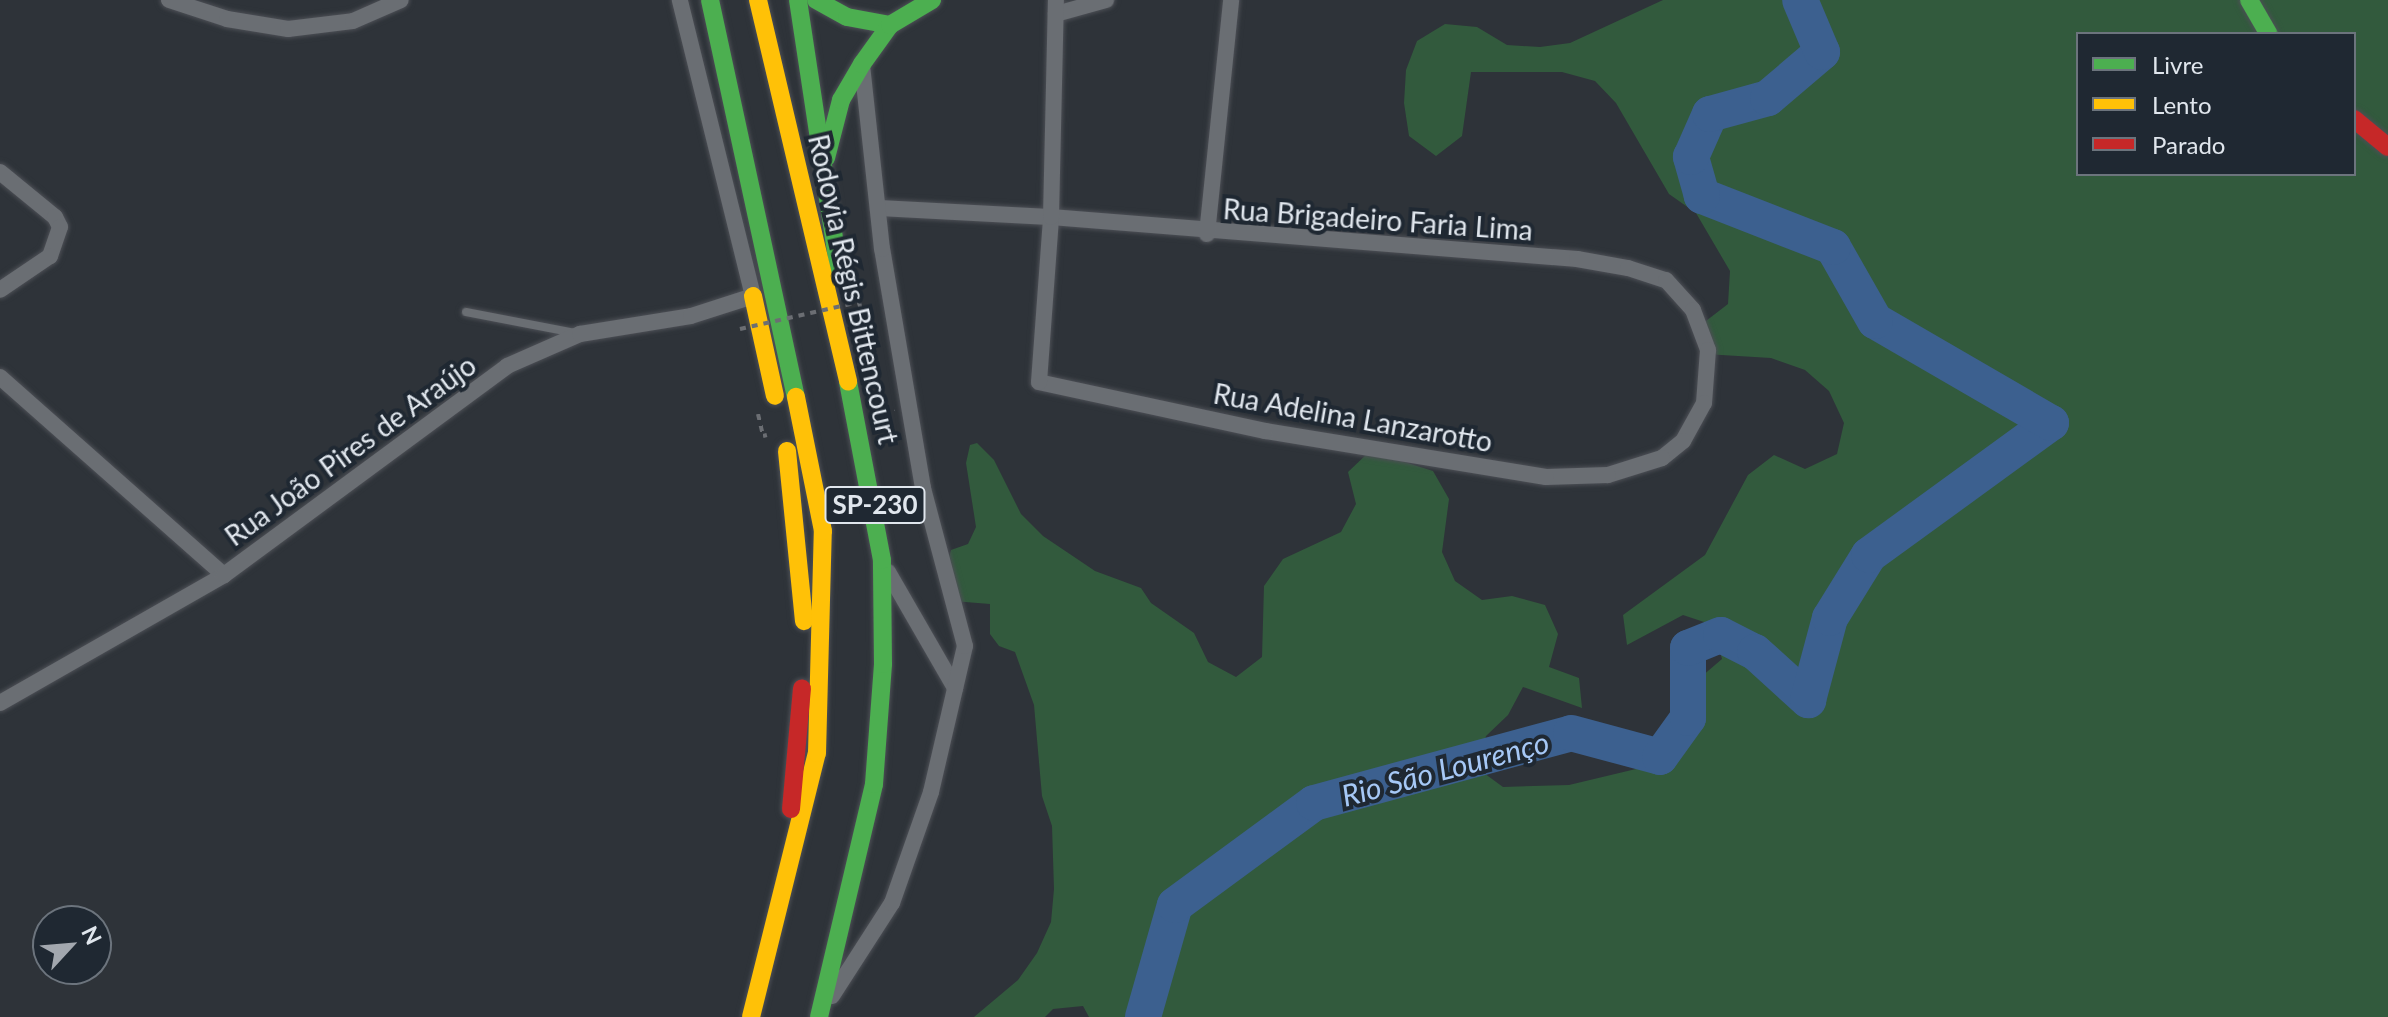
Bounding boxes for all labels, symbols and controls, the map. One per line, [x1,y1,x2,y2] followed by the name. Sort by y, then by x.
[2076,32,2356,176] legend
[2152,50,2203,79] text: Livre
[2152,90,2212,119] text: Lento
[2152,130,2225,159] text: Parado
[802,131,906,447] street label: Rodovia Régis Bittencourt
[1222,191,1534,247] street label: Rua Brigadeiro Faria Lima
[217,347,483,553] street label: Rua João Pires de Araújo
[1211,376,1495,458] street label: Rua Adelina Lanzarotto
[823,483,927,527] road number: SP-230
[1337,723,1553,813] water label: Rio São Lourenço
[32,905,112,985] north arrow
[76,922,108,949] text: N

